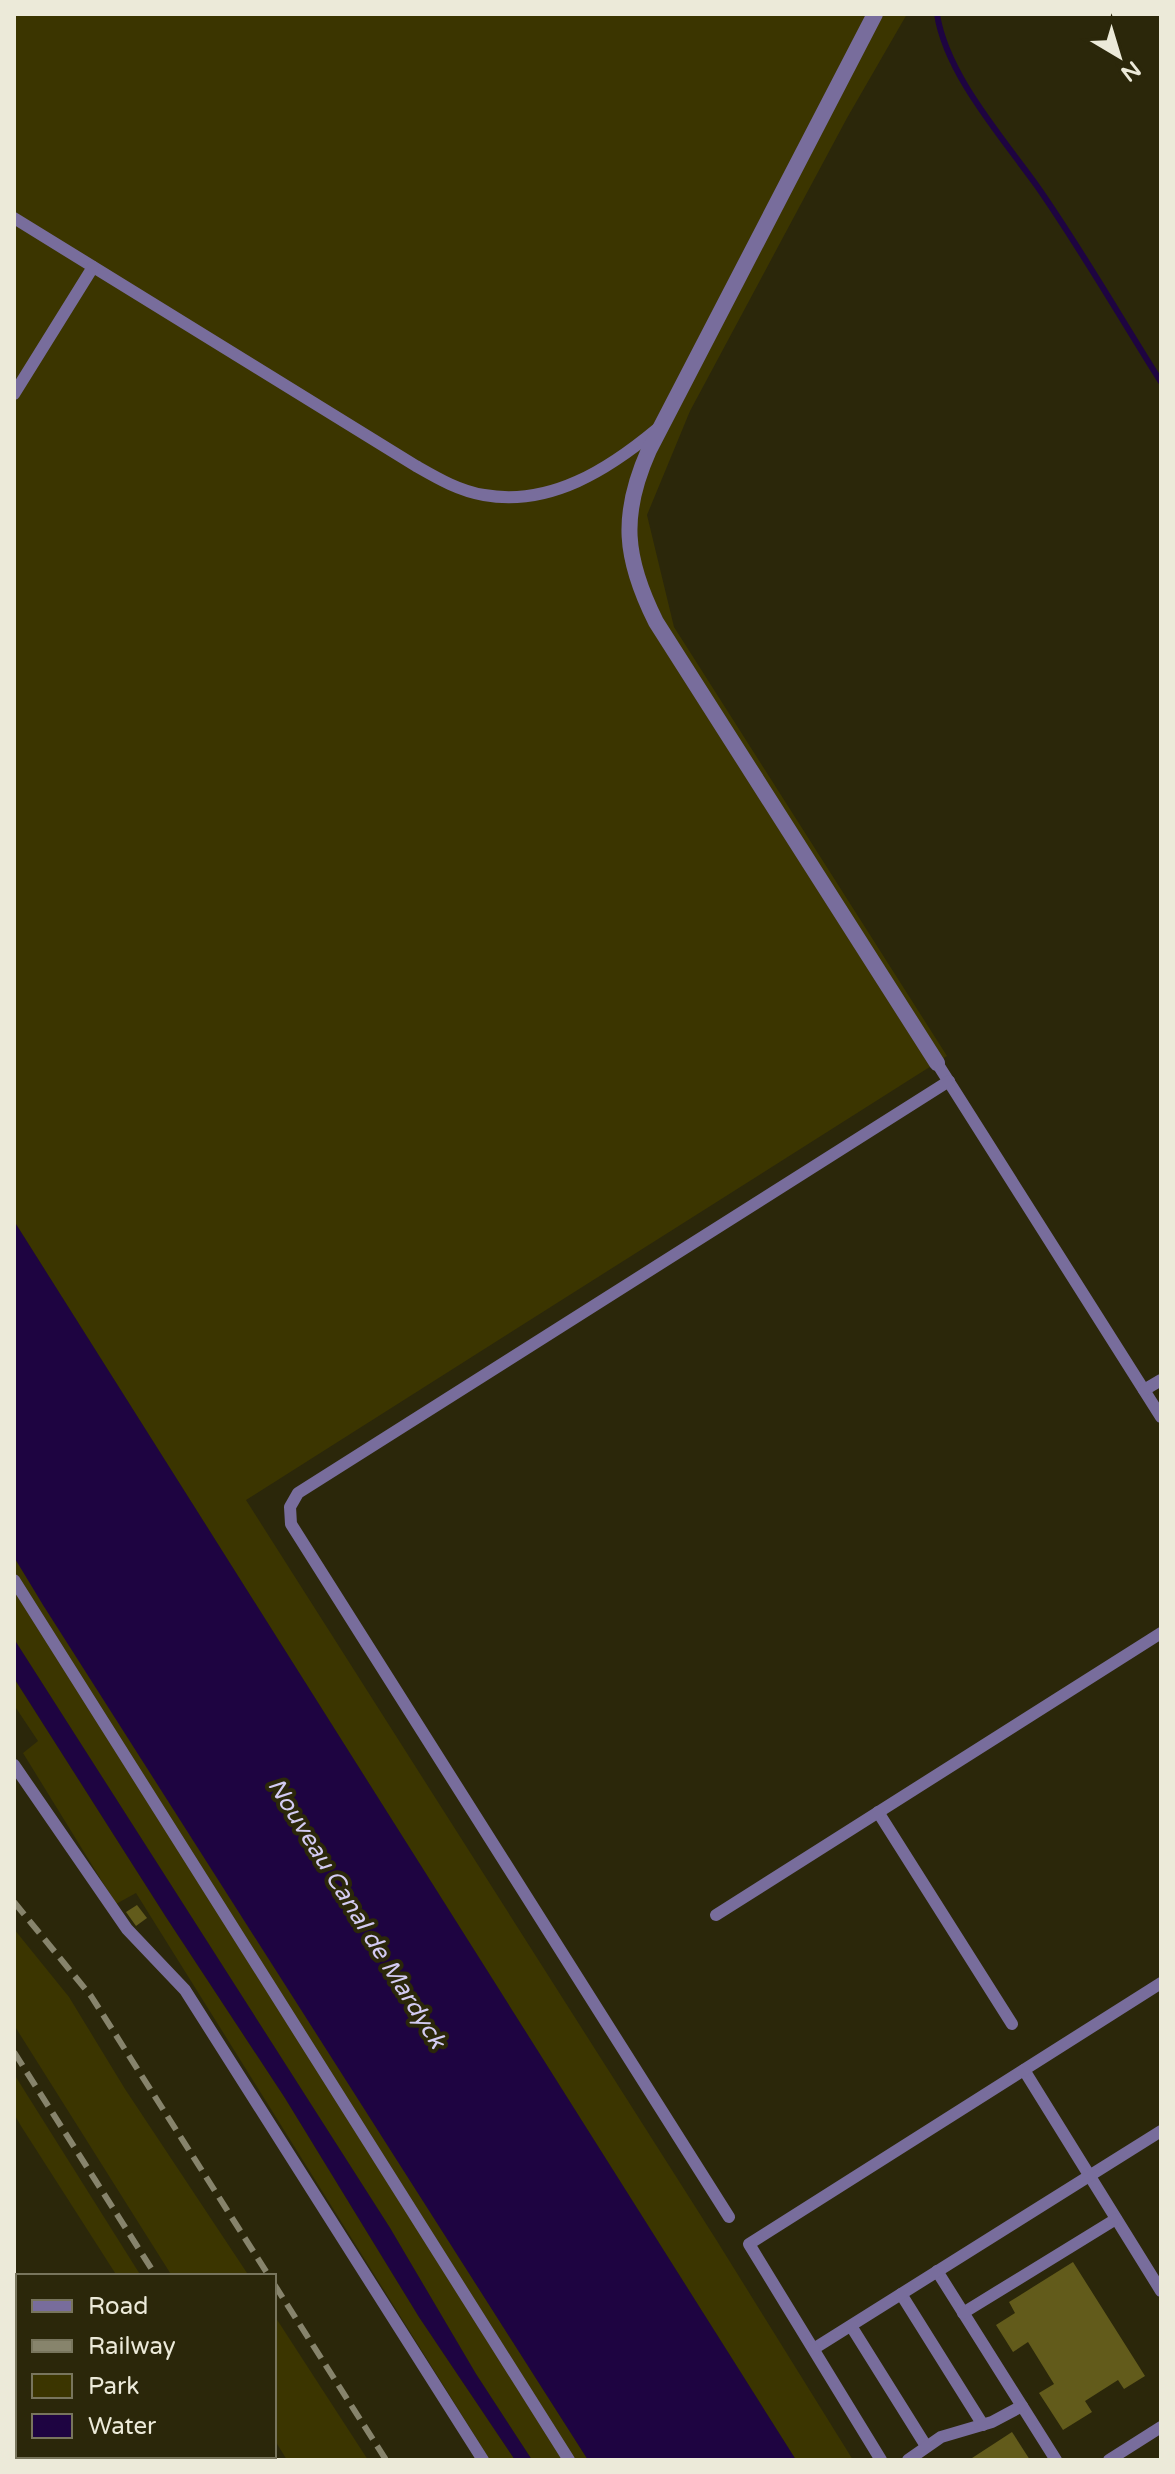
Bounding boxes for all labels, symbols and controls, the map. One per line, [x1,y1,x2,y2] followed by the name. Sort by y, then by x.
[1079,16,1159,96] north arrow
[1116,55,1146,87] text: N
[261,1773,453,2055] water label: Nouveau Canal de Mardyck
[16,2274,276,2458] legend
[88,2292,148,2321] text: Road
[88,2332,176,2361] text: Railway
[88,2372,139,2401] text: Park
[88,2412,157,2441] text: Water

